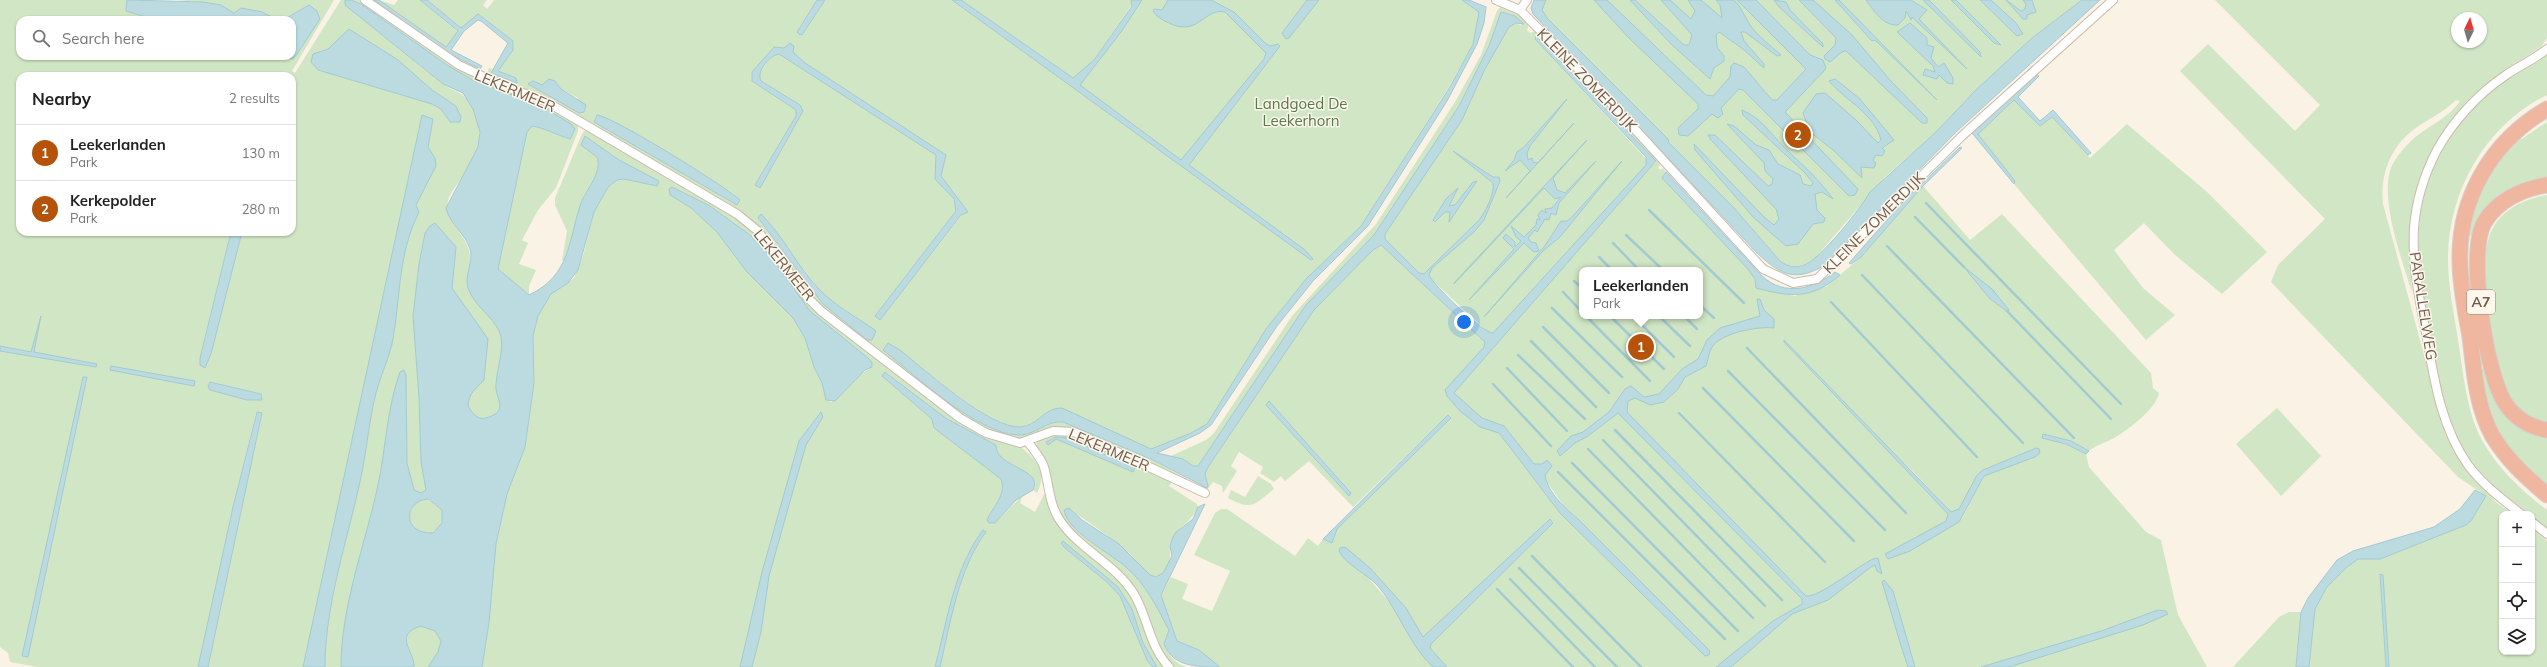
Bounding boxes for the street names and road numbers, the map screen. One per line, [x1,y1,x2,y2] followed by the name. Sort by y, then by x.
[1533,24,1642,136] street label: KLEINE ZOMERDIJK
[472,65,559,116] street label: LEKERMEER
[1819,167,1929,278] street label: KLEINE ZOMERDIJK
[750,225,819,304] street label: LEKERMEER
[2406,250,2441,361] street label: PARALLELWEG
[2467,290,2495,314] road number: A7
[1066,424,1153,475] street label: LEKERMEER

